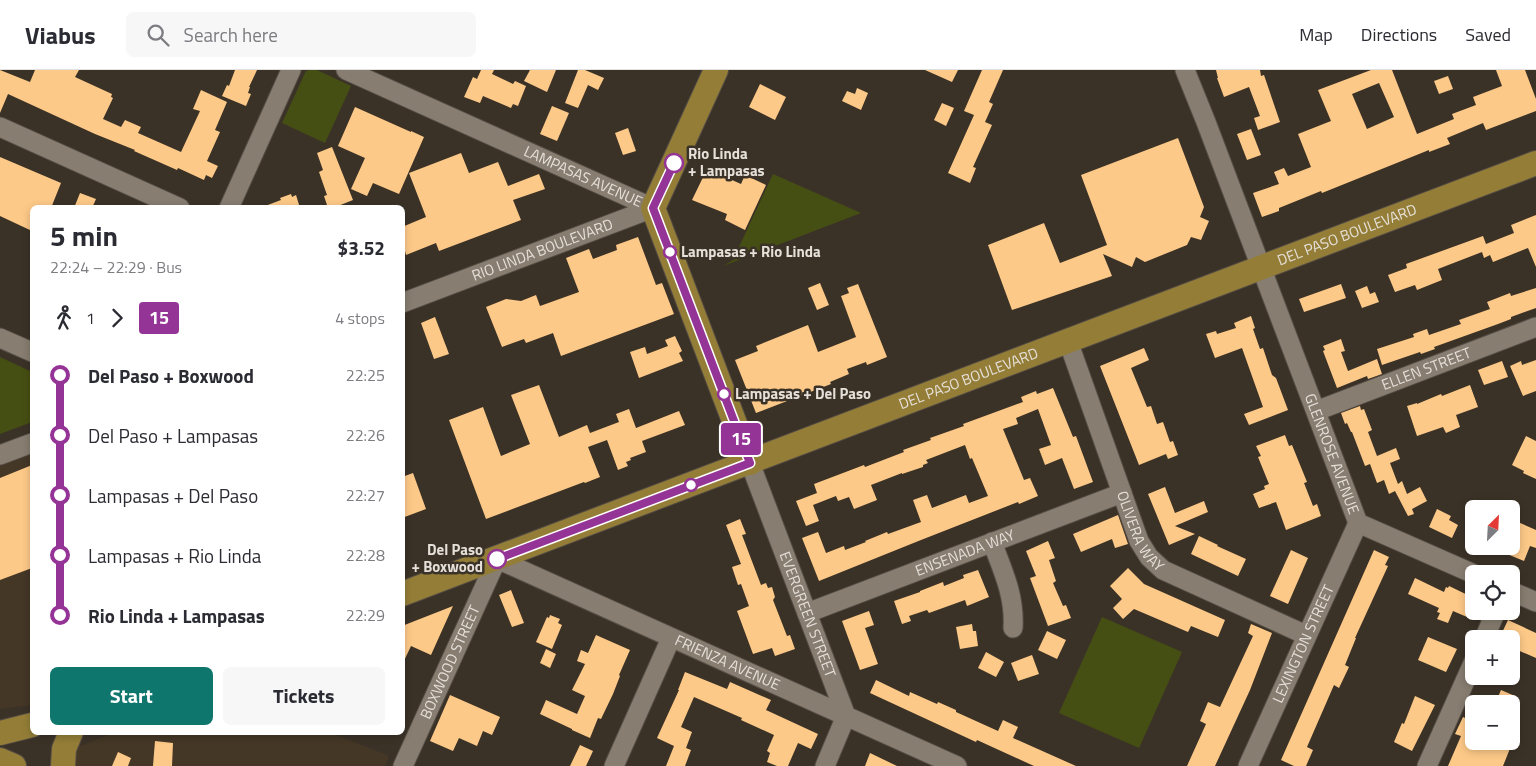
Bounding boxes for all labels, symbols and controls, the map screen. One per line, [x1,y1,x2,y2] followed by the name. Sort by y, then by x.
[126,12,476,57] search box
[25,17,96,53] text: Viabus
[184,20,278,49] text: Search here
[144,21,172,49] icon: search
[1299,21,1333,48] text: Map
[1361,21,1437,48] text: Directions
[1465,21,1511,48] text: Saved
[520,139,646,213] street label: LAMPASAS AVENUE
[688,142,765,182] place label: Rio Linda + Lampasas
[664,153,684,173] marker: Rio Linda + Lampasas
[1274,197,1420,271] street label: DEL PASO BOULEVARD
[468,212,616,287] street label: RIO LINDA BOULEVARD
[50,214,118,257] text: 5 min
[338,233,385,262] text: $3.52
[681,240,821,263] place label: Lampasas + Rio Linda
[663,245,677,259] marker: Lampasas + Rio Linda
[50,255,182,279] text: 22:24 – 22:29 · Bus
[50,304,78,332] icon: walk
[103,304,131,332] icon: forward
[149,304,169,331] text: 15
[86,306,95,330] text: 1
[335,306,385,330] text: 4 stops
[895,341,1041,415] street label: DEL PASO BOULEVARD
[1378,341,1474,396] street label: ELLEN STREET
[88,361,254,390] text: Del Paso + Boxwood
[346,363,385,387] text: 22:25
[735,382,871,405] place label: Lampasas + Del Paso
[717,387,731,401] marker: Lampasas + Del Paso
[1299,390,1366,517] street label: GLENROSE AVENUE
[88,421,258,450] text: Del Paso + Lampasas
[346,423,385,447] text: 22:26
[718,423,764,455] line badge: 15
[731,425,751,452] text: 15
[684,478,698,492] unlabelled marker
[88,481,258,510] text: Lampasas + Del Paso
[346,483,385,507] text: 22:27
[1111,488,1170,577] street label: OLIVERA WAY
[1465,500,1520,555] north arrow
[1465,500,1520,750] map controls
[912,523,1018,582] street label: ENSENADA WAY
[411,538,483,578] place label: Del Paso + Boxwood
[88,541,261,570] text: Lampasas + Rio Linda
[346,543,385,567] text: 22:28
[774,548,842,681] street label: EVERGREEN STREET
[487,549,507,569] marker: Del Paso + Boxwood
[1465,565,1520,620] button: locate
[1266,581,1340,707] street label: LEXINGTON STREET
[88,601,265,630] text: Rio Linda + Lampasas
[414,601,486,723] street label: BOXWOOD STREET
[346,603,385,627] text: 22:29
[671,628,784,696] street label: FRIENZA AVENUE
[1465,630,1520,685] button: +
[50,667,213,725] button: Start
[223,667,385,725] button: Tickets
[1465,695,1520,750] button: −

